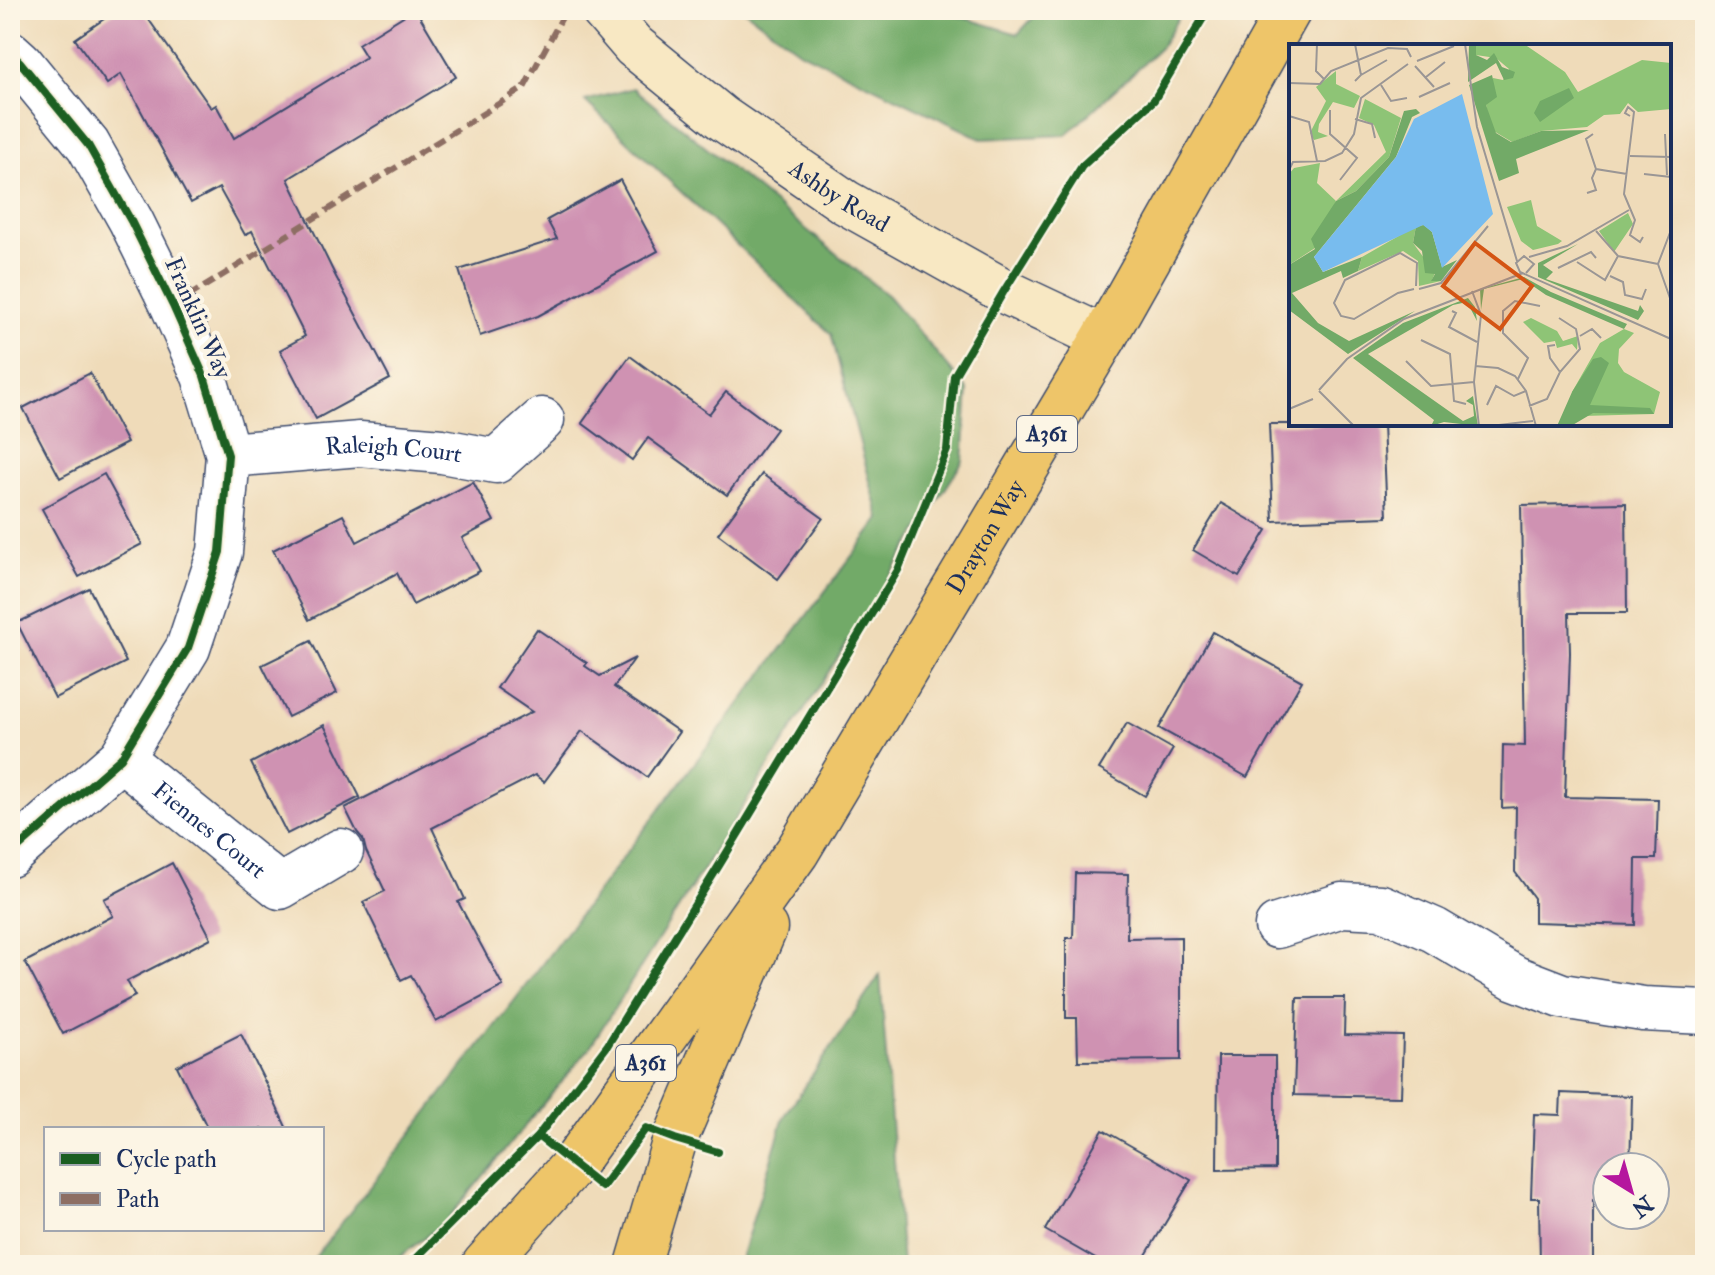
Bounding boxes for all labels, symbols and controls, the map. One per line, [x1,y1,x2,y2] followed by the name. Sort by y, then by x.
[1289,44,1671,426] inset map
[782,152,895,239] street label: Ashby Road
[157,252,239,384] street label: Franklin Way
[1017,416,1077,452] road number: A361
[324,428,465,470] street label: Raleigh Court
[939,473,1032,600] street label: Drayton Way
[146,774,273,885] street label: Fiennes Court
[616,1045,676,1081] road number: A361
[44,1127,324,1231] legend
[116,1144,217,1175] text: Cycle path
[1591,1151,1671,1231] north arrow
[116,1184,160,1215] text: Path
[1626,1188,1660,1223] text: N

